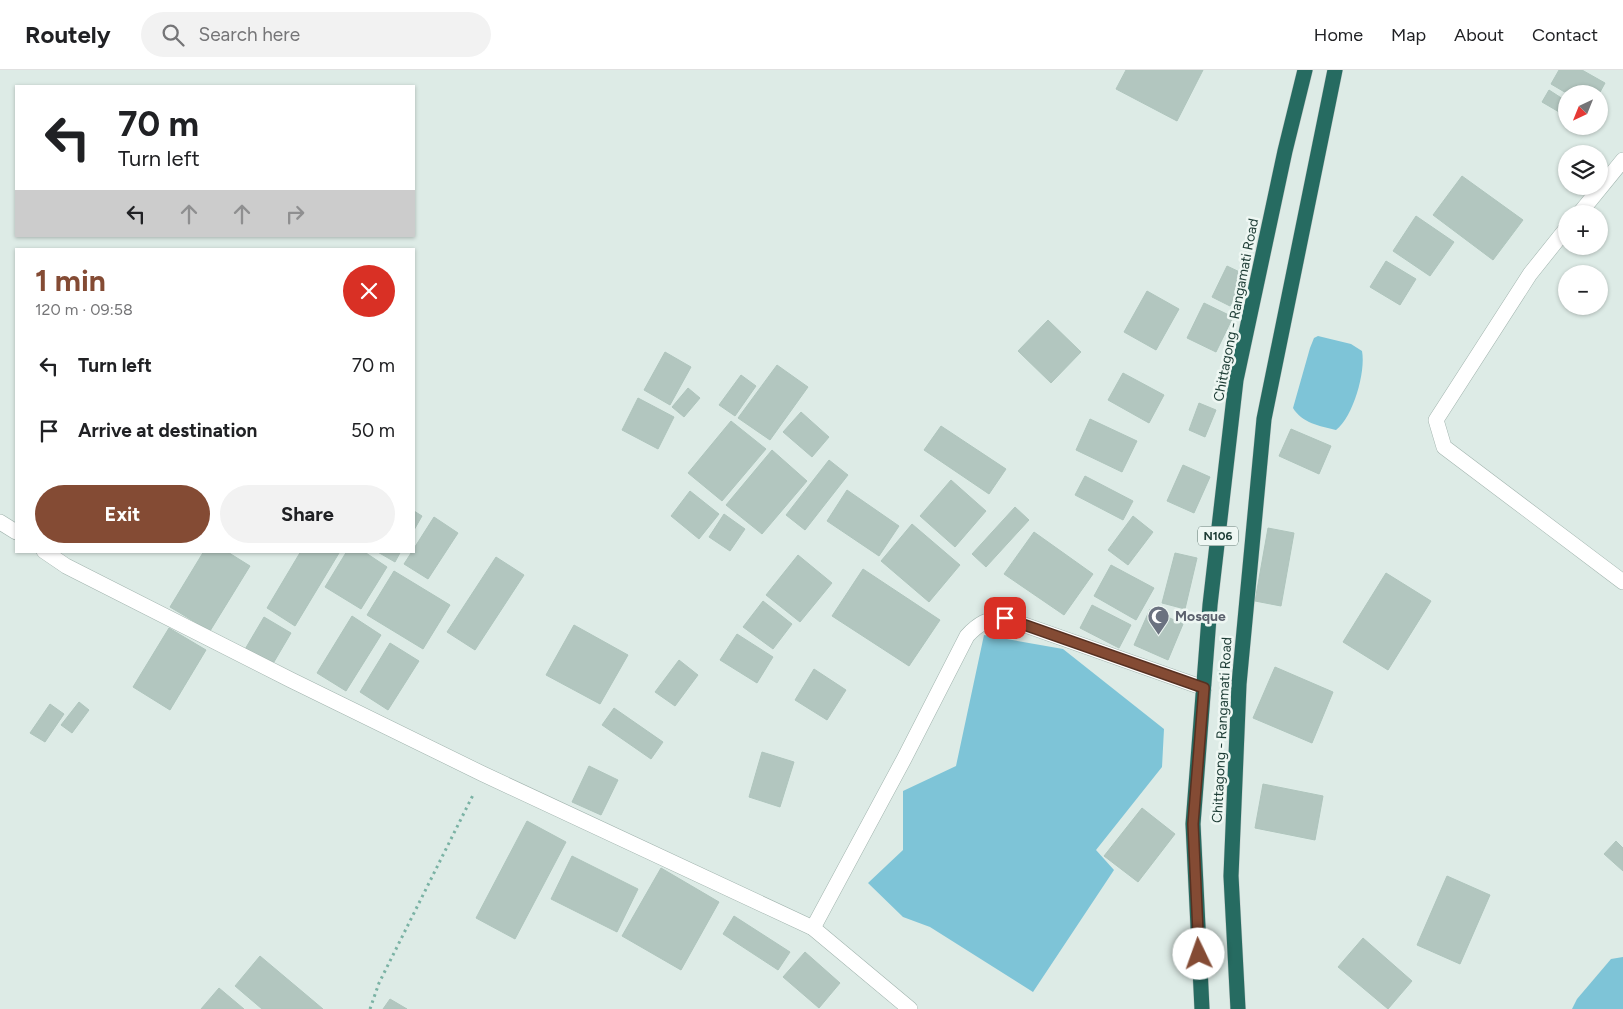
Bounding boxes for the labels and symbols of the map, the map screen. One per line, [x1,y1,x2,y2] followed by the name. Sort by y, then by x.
[1558,85,1608,135] north arrow
[1210,217,1262,403] street label: Chittagong - Rangamati Road
[1198,526,1238,546] road number: N106
[984,597,1026,639] pin
[1147,604,1171,635] mosque icon: Mosque
[1175,608,1226,625] place label: Mosque
[1209,637,1235,823] street label: Chittagong - Rangamati Road
[1172,927,1224,979] position arrow

